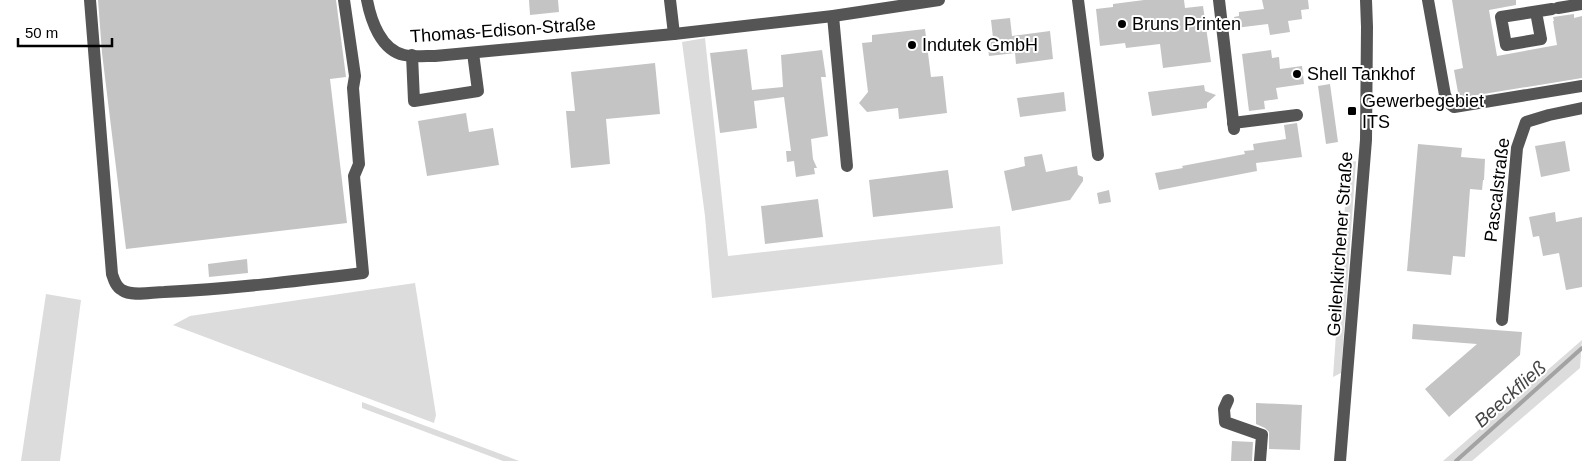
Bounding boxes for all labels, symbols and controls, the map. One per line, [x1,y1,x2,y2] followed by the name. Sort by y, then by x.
[409,14,597,46] street label: Thomas-Edison-Straße
[1132,14,1241,34] place label: Bruns Printen
[18,15,111,47] scale bar
[1116,18,1128,30] marker: Bruns Printen
[25,24,58,41] text: 50 m
[922,35,1038,55] place label: Indutek GmbH
[906,39,918,51] marker: Indutek GmbH
[1307,64,1416,84] place label: Shell Tankhof
[1291,68,1303,80] marker: Shell Tankhof
[1362,91,1484,132] place label: Gewerbegebiet ITS
[1346,105,1358,117] marker: Gewerbegebiet ITS
[1481,137,1513,243] street label: Pascalstraße
[1324,151,1356,337] street label: Geilenkirchener Straße
[1470,357,1550,431] water label: Beeckfließ

